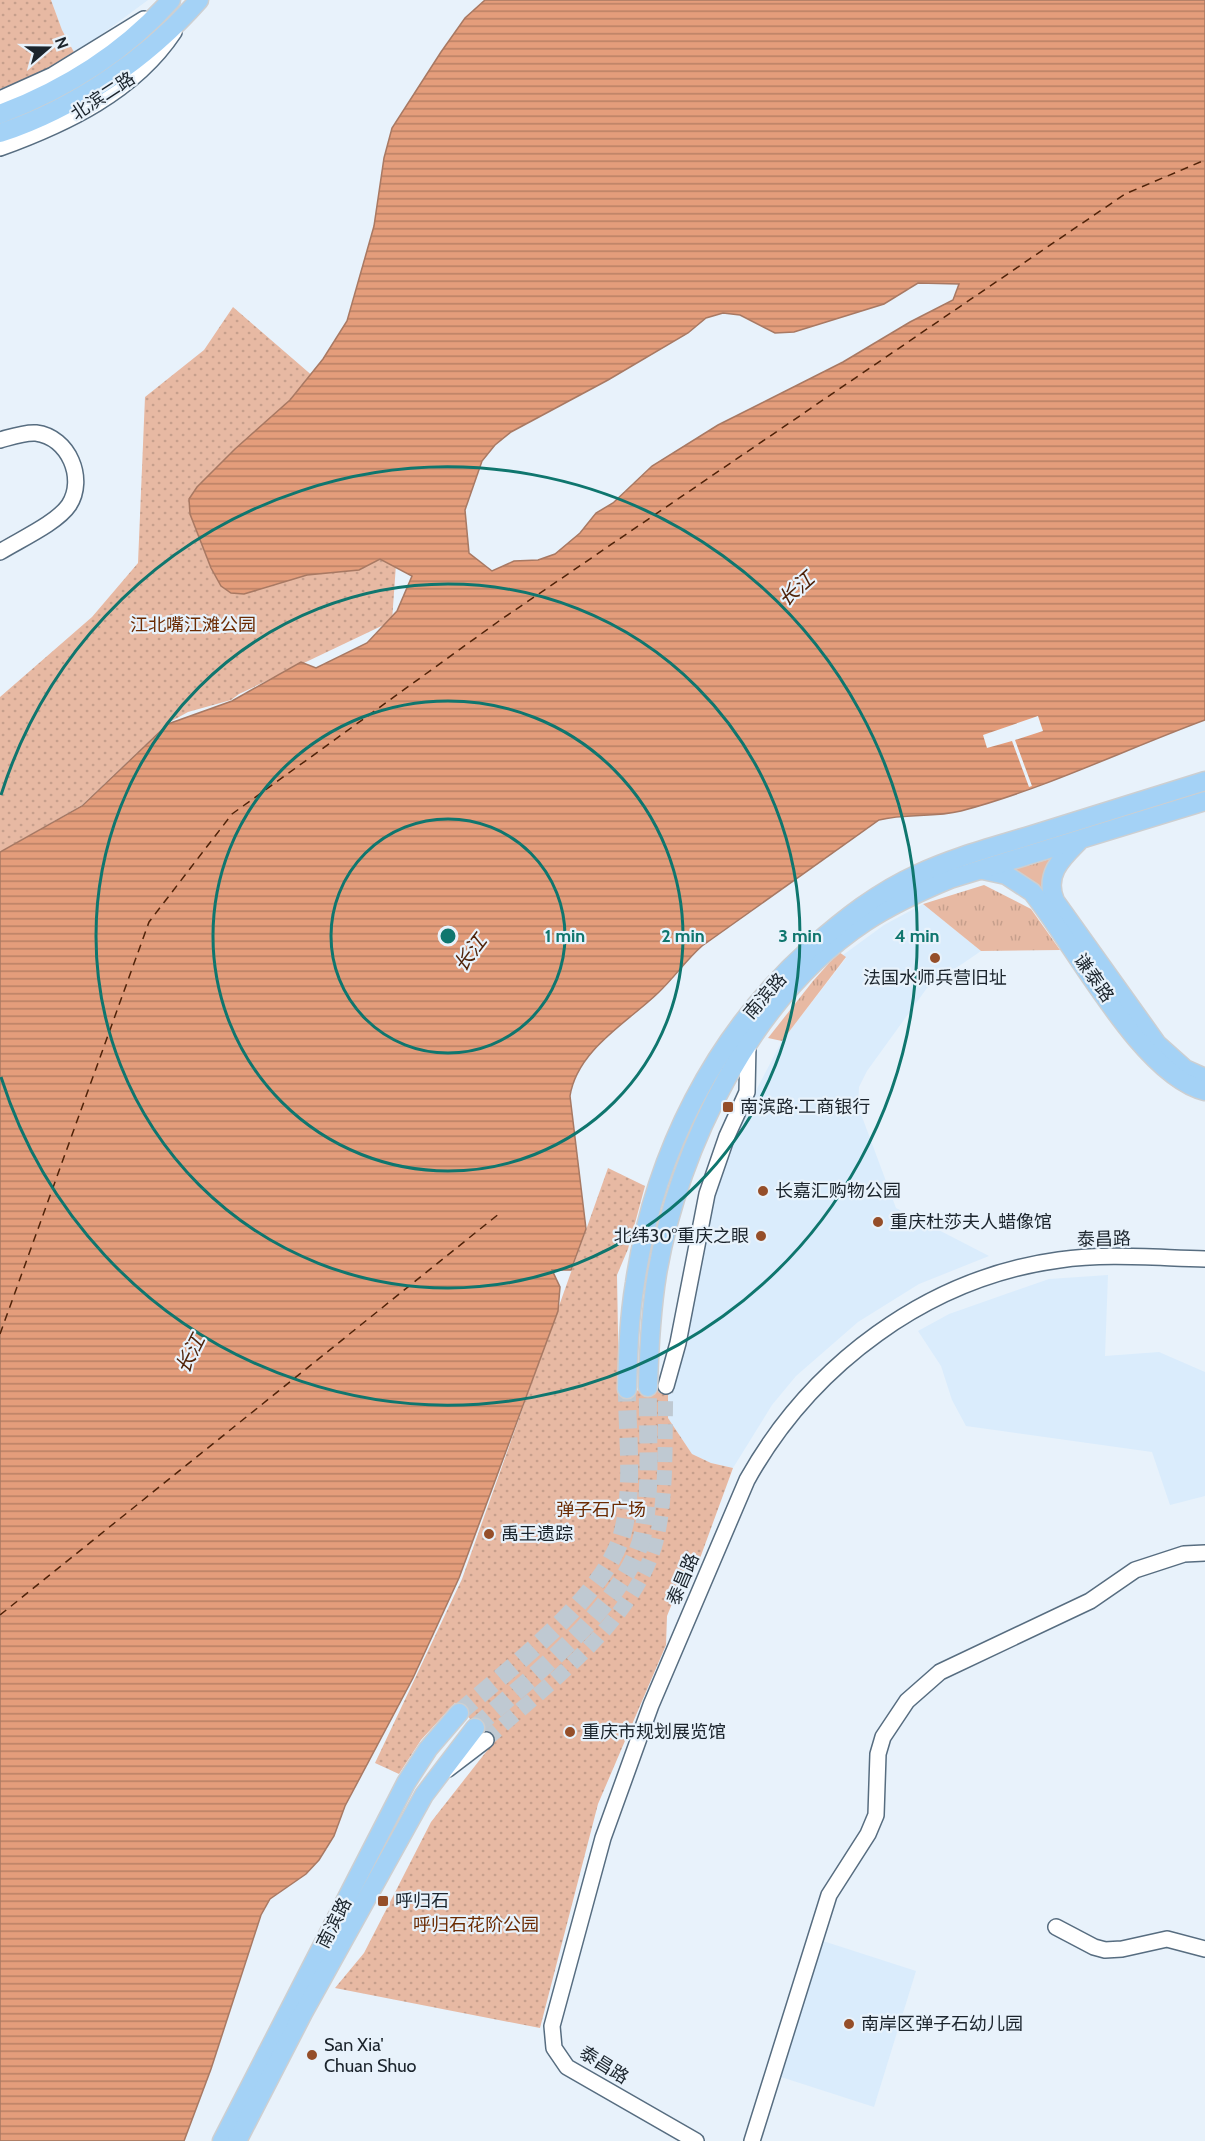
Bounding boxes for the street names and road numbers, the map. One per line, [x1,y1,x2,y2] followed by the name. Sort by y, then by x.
[67,67,139,125] street label: 北滨二路
[1070,950,1118,1006] street label: 谦泰路
[739,968,791,1024] street label: 南滨路
[1077,1228,1131,1250] street label: 泰昌路
[662,1550,704,1608] street label: 泰昌路
[312,1894,356,1952] street label: 南滨路
[575,2041,633,2089] street label: 泰昌路

